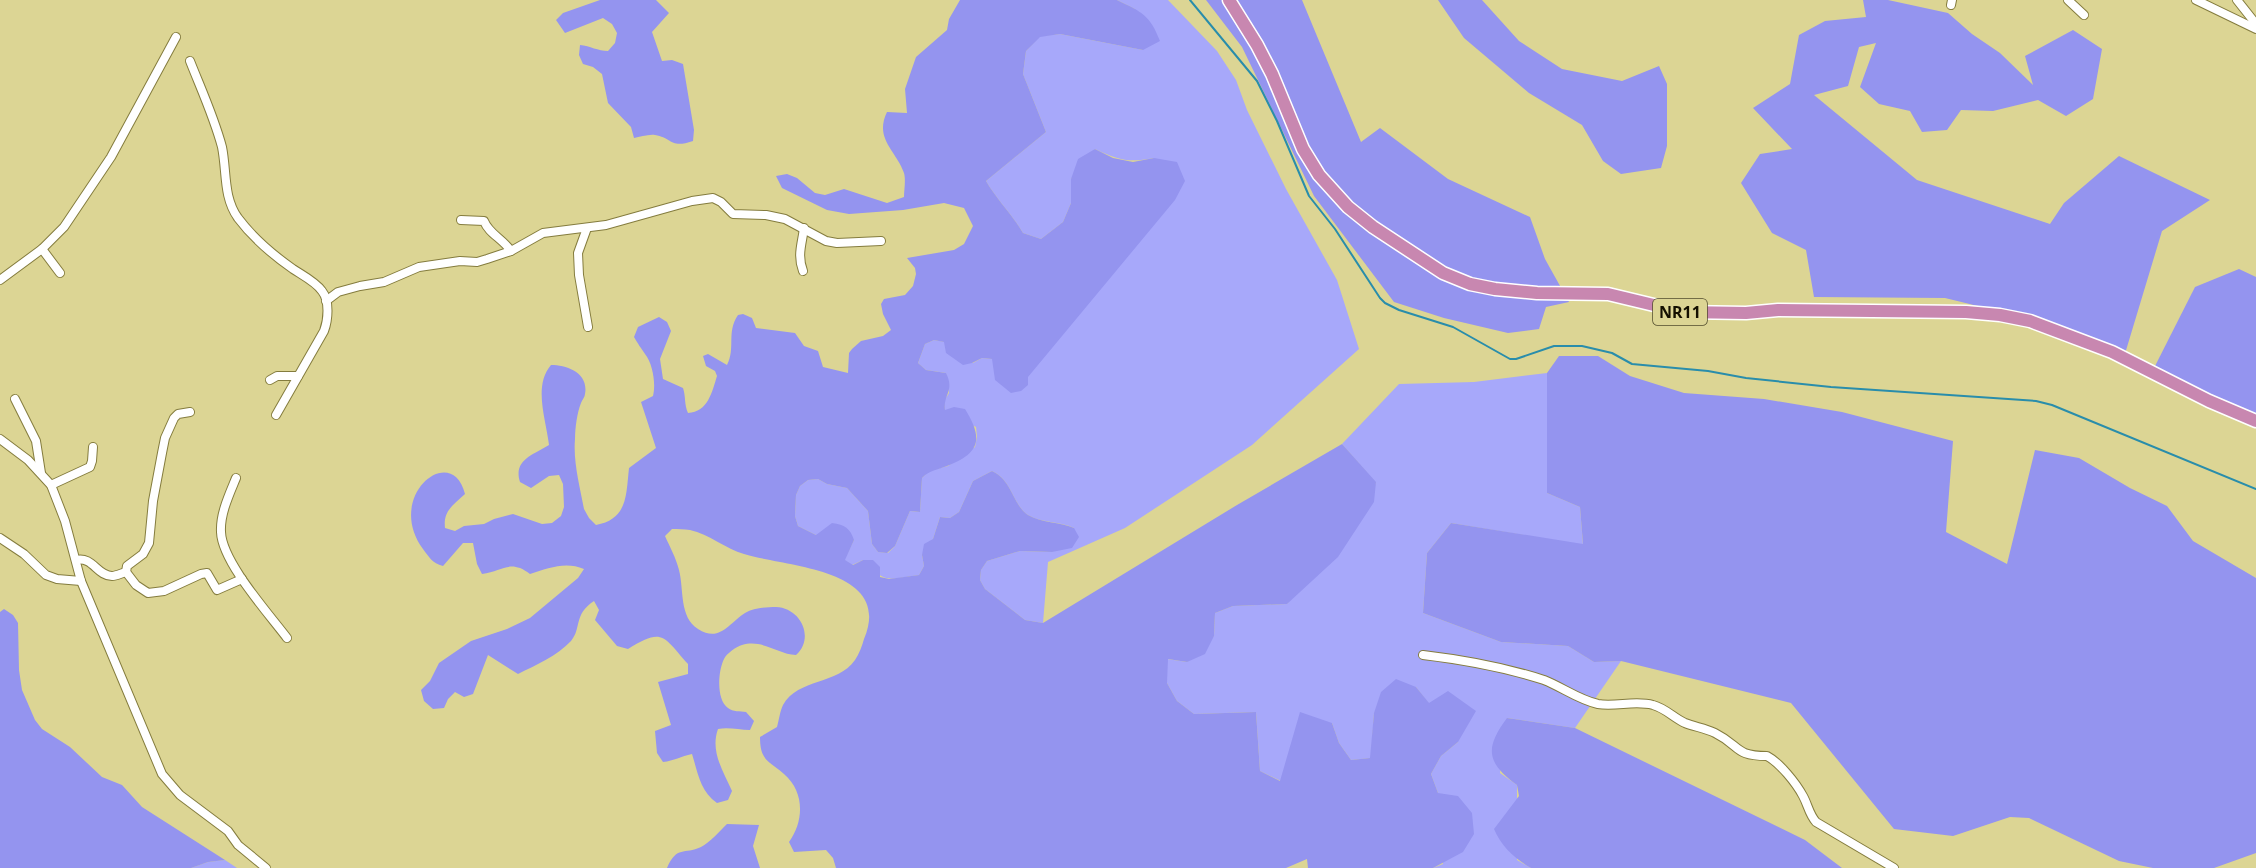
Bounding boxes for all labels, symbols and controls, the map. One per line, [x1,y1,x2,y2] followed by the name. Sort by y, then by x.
[1653,299,1707,325] road number: NR11

